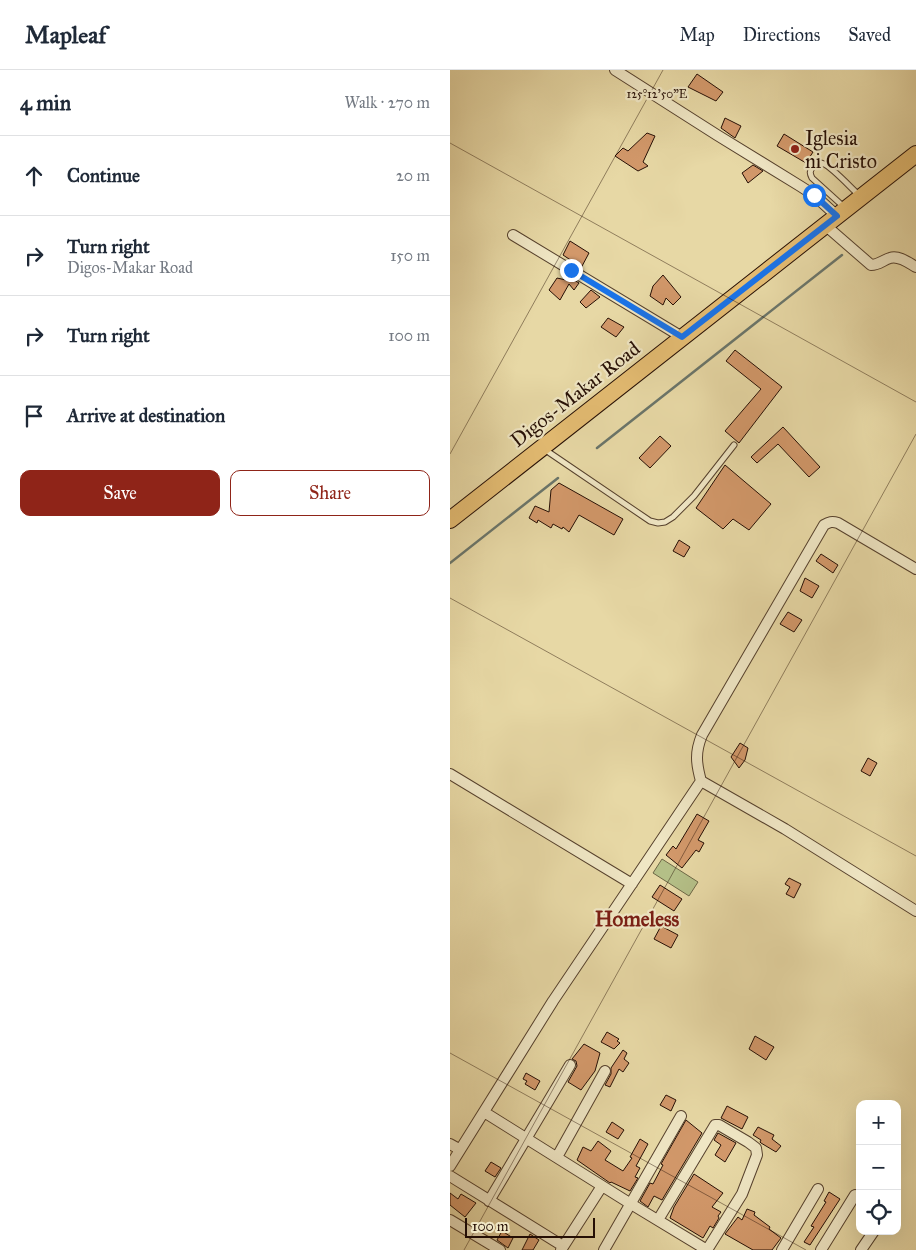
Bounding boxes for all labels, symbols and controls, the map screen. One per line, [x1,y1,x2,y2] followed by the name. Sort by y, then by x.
[25,20,106,50] text: Mapleaf
[679,24,715,46] text: Map
[743,24,820,46] text: Directions
[848,24,891,46] text: Saved
[627,87,688,101] text: 125°12'50"E
[20,90,71,116] text: 4 min
[344,93,430,112] text: Walk · 270 m
[805,126,877,173] place label: Iglesia ni Cristo
[789,143,801,155] marker: Iglesia ni Cristo
[20,162,48,190] icon: ahead
[67,164,140,187] text: Continue
[396,166,430,185] text: 20 m
[803,184,826,207] route start
[67,235,150,258] text: Turn right
[20,242,48,270] icon: right
[390,246,430,265] text: 150 m
[67,258,193,277] text: Digos-Makar Road
[560,259,583,282] route end
[20,322,48,350] icon: right
[67,324,150,347] text: Turn right
[388,326,430,345] text: 100 m
[506,336,645,453] street label: Digos-Makar Road
[20,402,48,430] icon: arrive
[67,404,225,427] text: Arrive at destination
[20,470,220,516] button: Save
[230,470,430,516] button: Share
[595,906,680,932] district label: Homeless
[856,1100,901,1235] map controls
[856,1100,901,1145] button: +
[856,1145,901,1190] button: −
[856,1190,901,1235] button: locate
[465,1215,595,1238] scale bar
[472,1218,509,1235] text: 100 m

